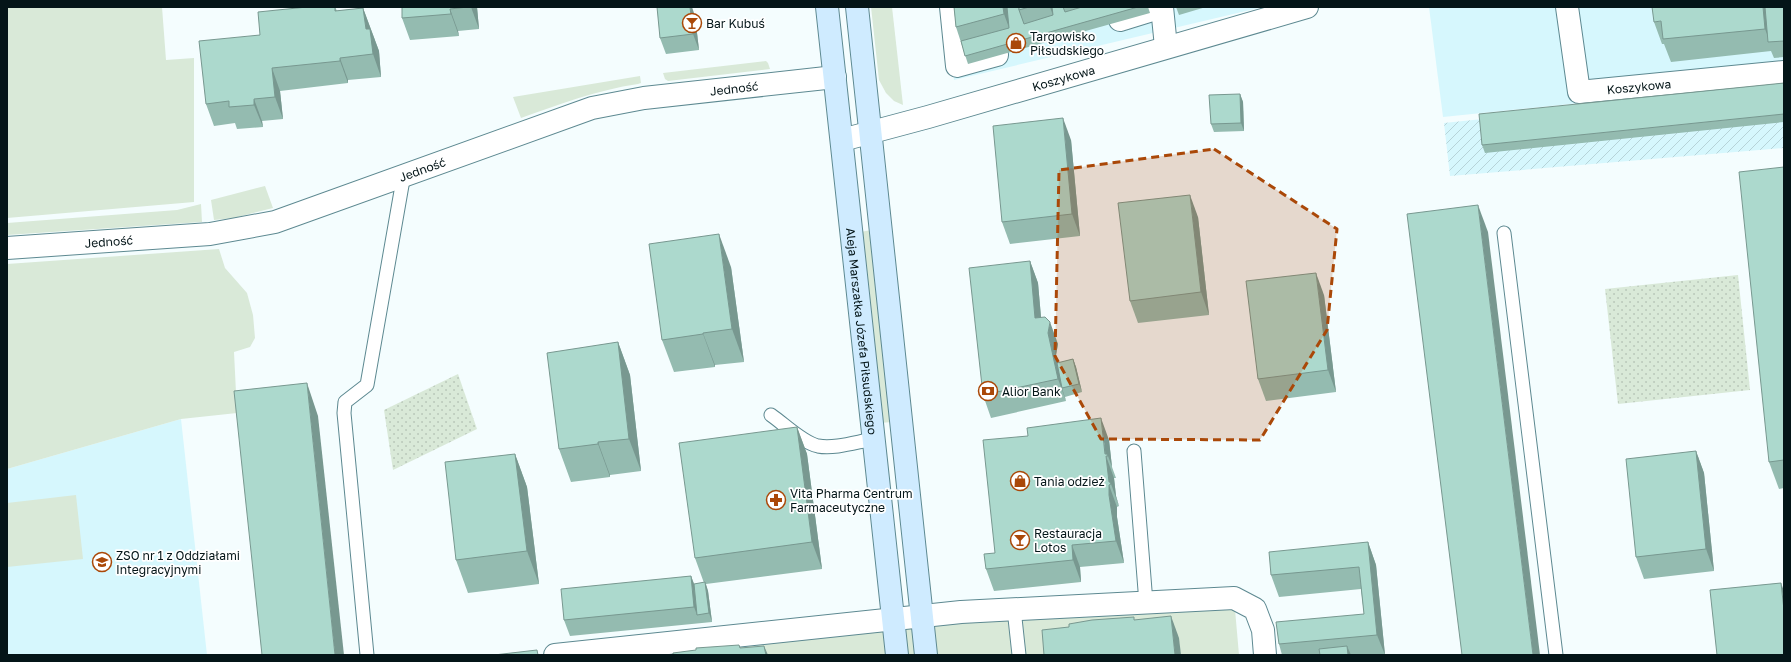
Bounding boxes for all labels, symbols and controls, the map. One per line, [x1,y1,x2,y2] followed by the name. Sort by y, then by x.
[681,12,703,34] bar icon: Bar Kubuś
[706,16,765,31] place label: Bar Kubuś
[1030,29,1104,58] place label: Targowisko Piłsudskiego
[1005,32,1027,54] shop icon: Targowisko Piłsudskiego
[1030,62,1096,94] street label: Koszykowa
[1606,76,1672,97] street label: Koszykowa
[709,78,759,98] street label: Jedność
[397,154,448,184] street label: Jedność
[843,227,881,435] street label: Aleja Marszałka Józefa Piłsudskiego
[84,232,134,250] street label: Jedność
[977,380,999,402] bank icon: Alior Bank
[1002,384,1061,399] place label: Alior Bank
[1009,470,1031,492] shop icon: Tania odzież
[1034,474,1105,489] place label: Tania odzież
[790,486,913,515] place label: Vita Pharma Centrum Farmaceutyczne
[765,489,787,511] pharmacy icon: Vita Pharma Centrum Farmaceutyczne
[1034,526,1102,555] place label: Restauracja Lotos
[1009,529,1031,551] bar icon: Restauracja Lotos
[116,548,240,577] place label: ZSO nr 1 z Oddziałami Integracyjnymi
[91,551,113,573] school or university icon: ZSO nr 1 z Oddziałami Integracyjnymi

